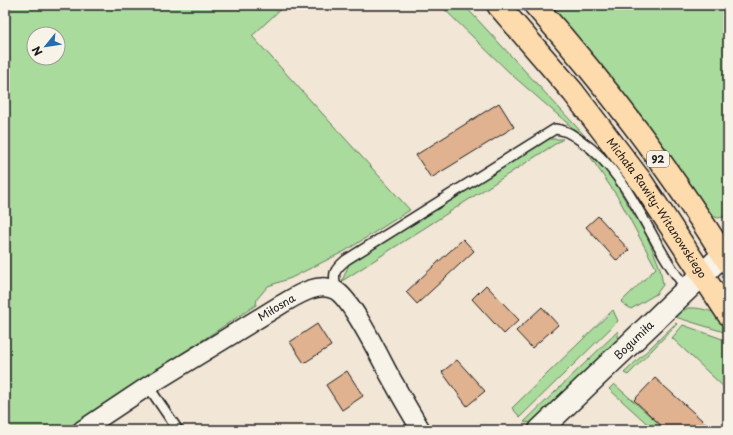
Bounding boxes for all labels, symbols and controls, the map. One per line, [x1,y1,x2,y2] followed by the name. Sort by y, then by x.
[26,26,66,66] north arrow
[27,43,46,59] text: N
[603,134,711,281] street label: Michała Rawity-Witanowskiego
[647,151,669,167] road number: 92
[254,289,298,325] street label: Miłosna
[610,316,657,363] street label: Bogumiła

